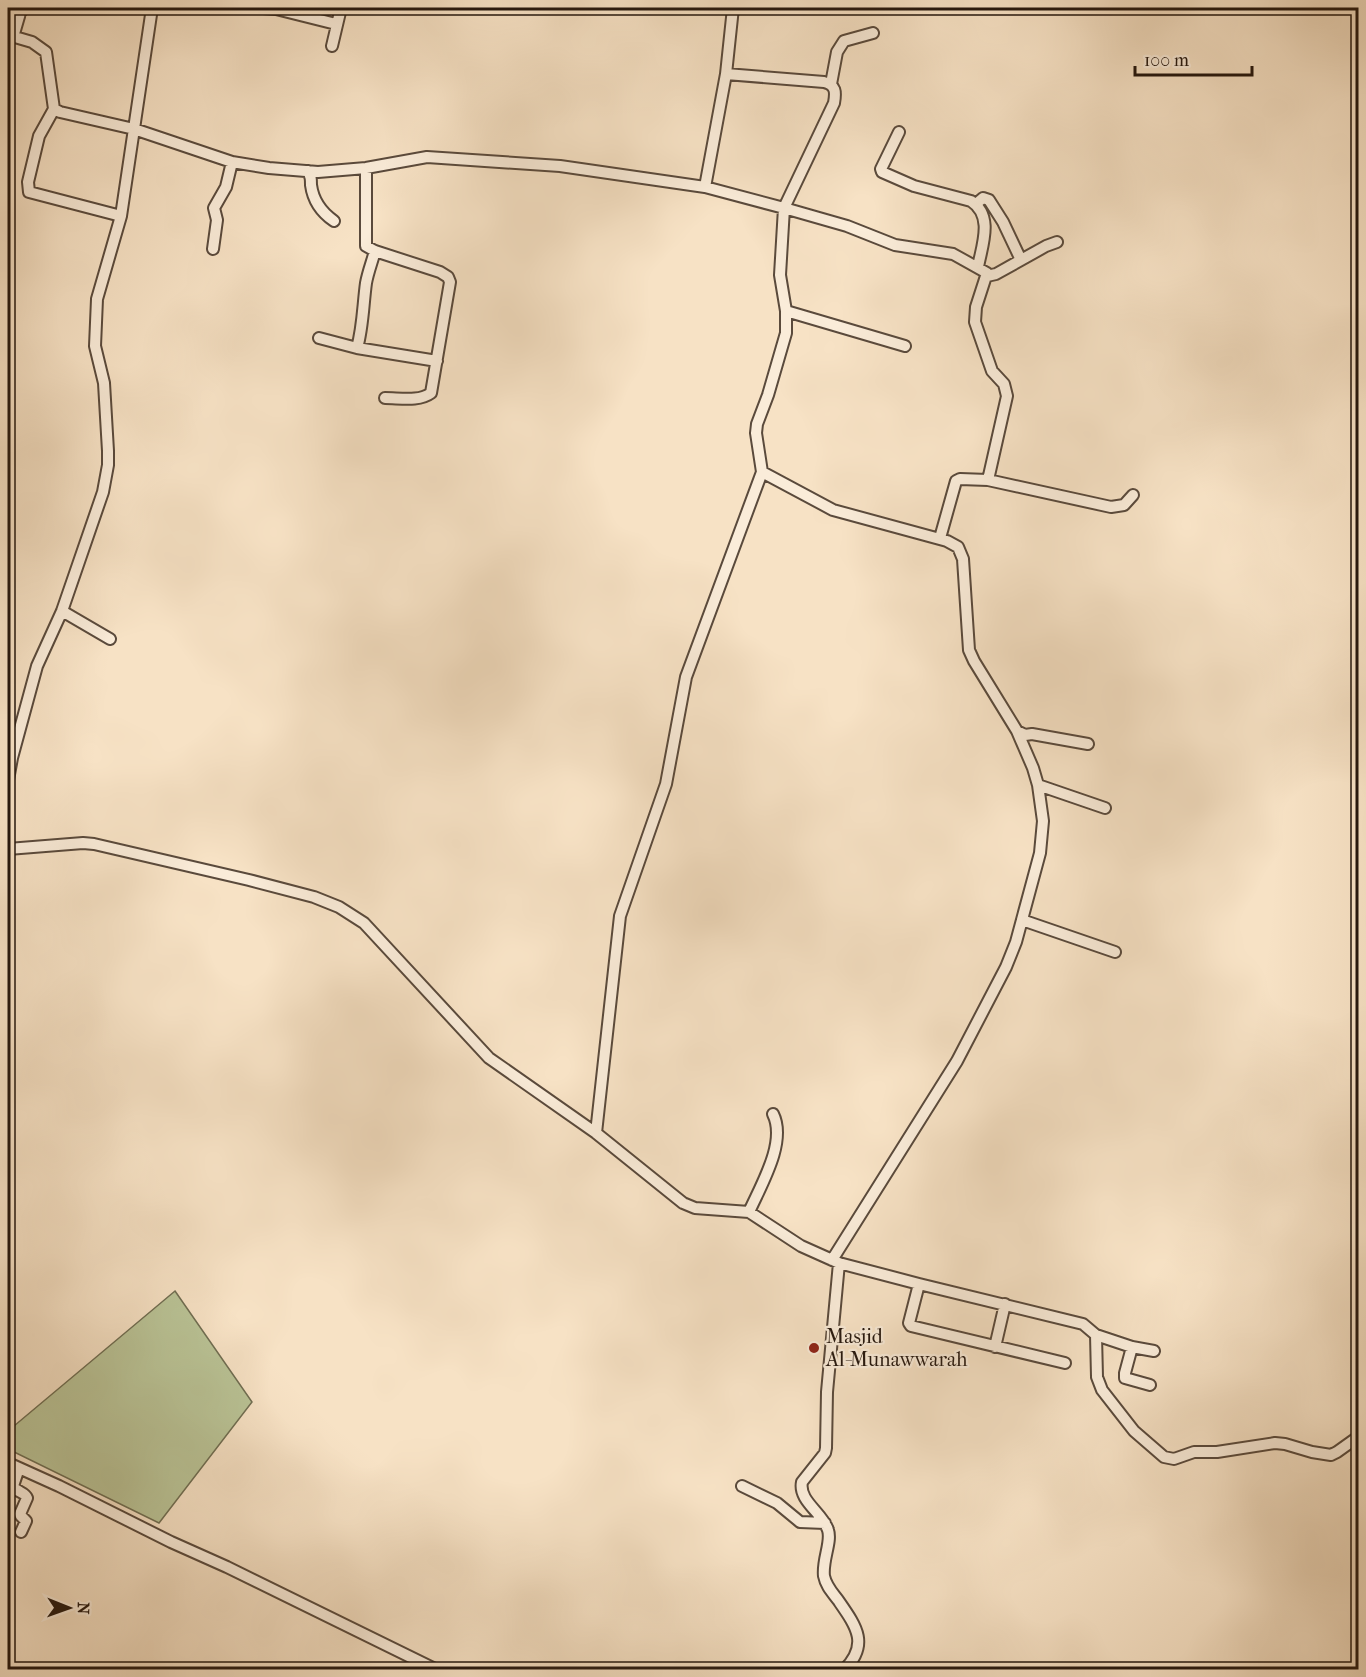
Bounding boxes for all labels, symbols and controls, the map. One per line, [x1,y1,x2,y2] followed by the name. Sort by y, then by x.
[1135,39,1252,77] scale bar
[1144,50,1189,71] text: 100 m
[825,1325,968,1371] place label: Masjid Al-Munawwarah
[807,1341,821,1355] marker: Masjid Al-Munawwarah
[39,1578,99,1638] north arrow
[74,1602,93,1615] text: N

